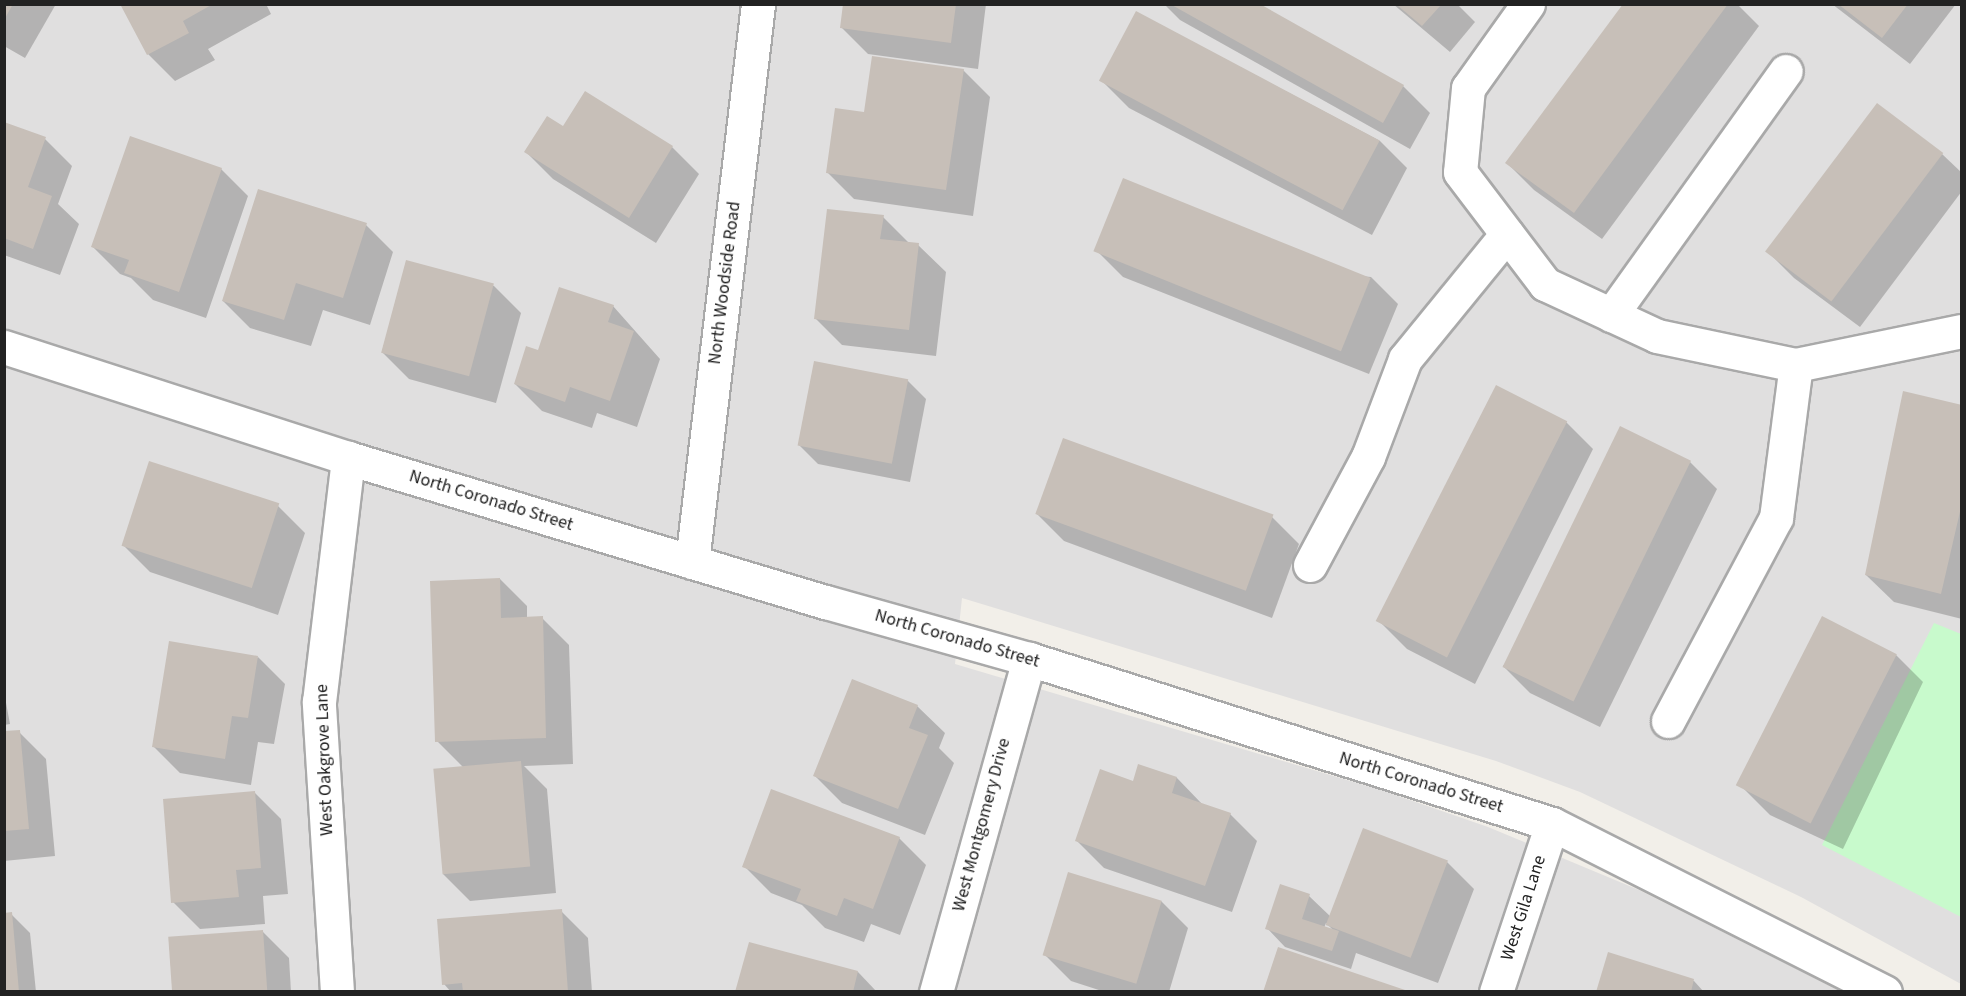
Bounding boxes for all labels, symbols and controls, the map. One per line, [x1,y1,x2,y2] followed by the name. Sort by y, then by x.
[704,200,746,366] street label: North Woodside Road
[406,466,576,536] street label: North Coronado Street
[872,605,1042,673] street label: North Coronado Street
[312,684,338,836] street label: West Oakgrove Lane
[948,736,1016,914] street label: West Montgomery Drive
[1336,748,1506,818] street label: North Coronado Street
[1497,853,1551,963] street label: West Gila Lane

